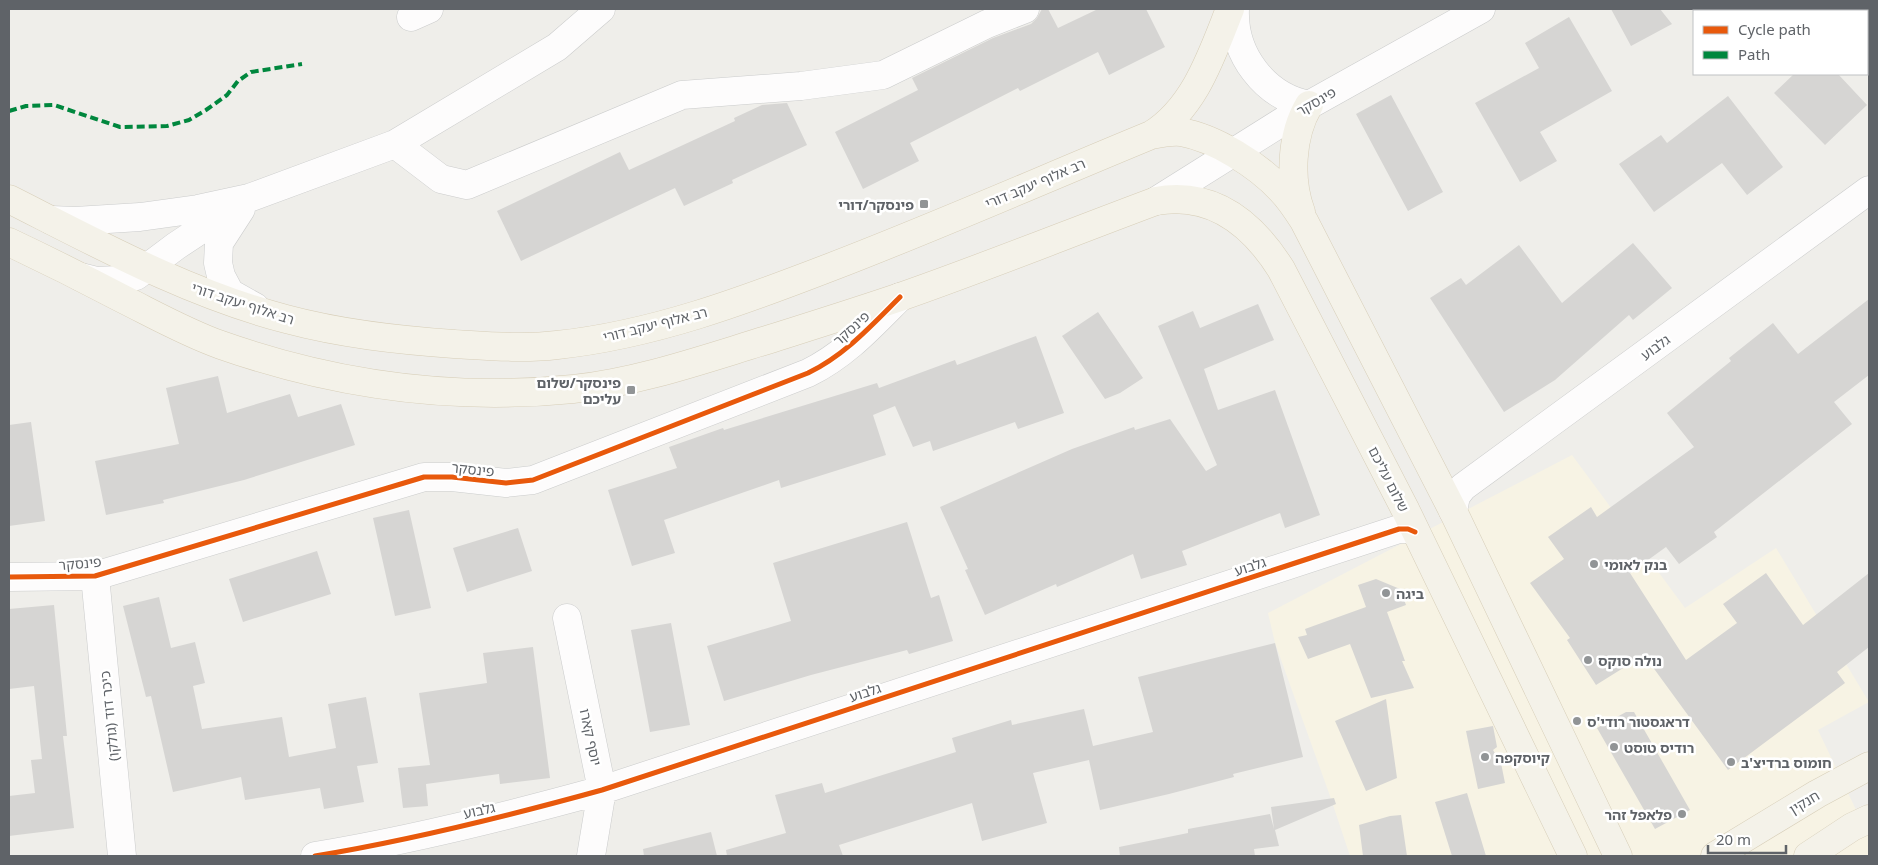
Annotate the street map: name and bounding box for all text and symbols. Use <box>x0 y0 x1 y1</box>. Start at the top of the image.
legend <box>1693 10 1868 75</box>
text: Cycle path <box>1738 19 1811 39</box>
text: Path <box>1738 44 1770 64</box>
street label: פינסקר <box>1293 82 1339 120</box>
street label: רב אלוף יעקב דורי <box>982 153 1088 213</box>
place label: פינסקר/דורי <box>838 195 914 214</box>
marker: פינסקר/דורי <box>918 198 930 210</box>
street label: רב אלוף יעקב דורי <box>189 277 297 329</box>
street label: רב אלוף יעקב דורי <box>601 302 709 346</box>
street label: פינסקר <box>829 307 873 349</box>
street label: גלבוע <box>1636 330 1674 364</box>
place label: פינסקר/שלום עליכם <box>537 373 621 408</box>
marker: פינסקר/שלום עליכם <box>625 384 637 396</box>
street label: שלום עליכם <box>1364 443 1414 515</box>
street label: פינסקר <box>451 457 495 481</box>
street label: פינסקר <box>58 552 102 574</box>
street label: גלבוע <box>1232 552 1268 580</box>
place label: בנק לאומי <box>1604 555 1667 574</box>
marker: בנק לאומי <box>1588 558 1600 570</box>
place label: ביגה <box>1396 584 1424 603</box>
marker: ביגה <box>1380 587 1392 599</box>
place label: נולה סוקס <box>1598 651 1662 670</box>
marker: נולה סוקס <box>1582 654 1594 666</box>
street label: כיכר דוד (גולקו) <box>95 670 123 762</box>
street label: גלבוע <box>847 678 883 706</box>
street label: יוסף קארו <box>576 707 606 767</box>
place label: דראגסטור רודי'ס <box>1587 712 1690 731</box>
marker: דראגסטור רודי'ס <box>1571 715 1583 727</box>
place label: רודיס טוסט <box>1624 738 1694 757</box>
marker: רודיס טוסט <box>1608 741 1620 753</box>
place label: קיוסקפה <box>1495 748 1550 767</box>
marker: קיוסקפה <box>1479 751 1491 763</box>
place label: חומוס ברדיצ'ב <box>1741 753 1832 772</box>
marker: חומוס ברדיצ'ב <box>1725 756 1737 768</box>
street label: חנקין <box>1785 786 1823 818</box>
street label: גלבוע <box>461 797 497 823</box>
place label: פלאפל זהר <box>1604 805 1672 824</box>
marker: פלאפל זהר <box>1676 808 1688 820</box>
scale bar <box>1708 822 1786 854</box>
text: 20 m <box>1716 829 1751 849</box>

